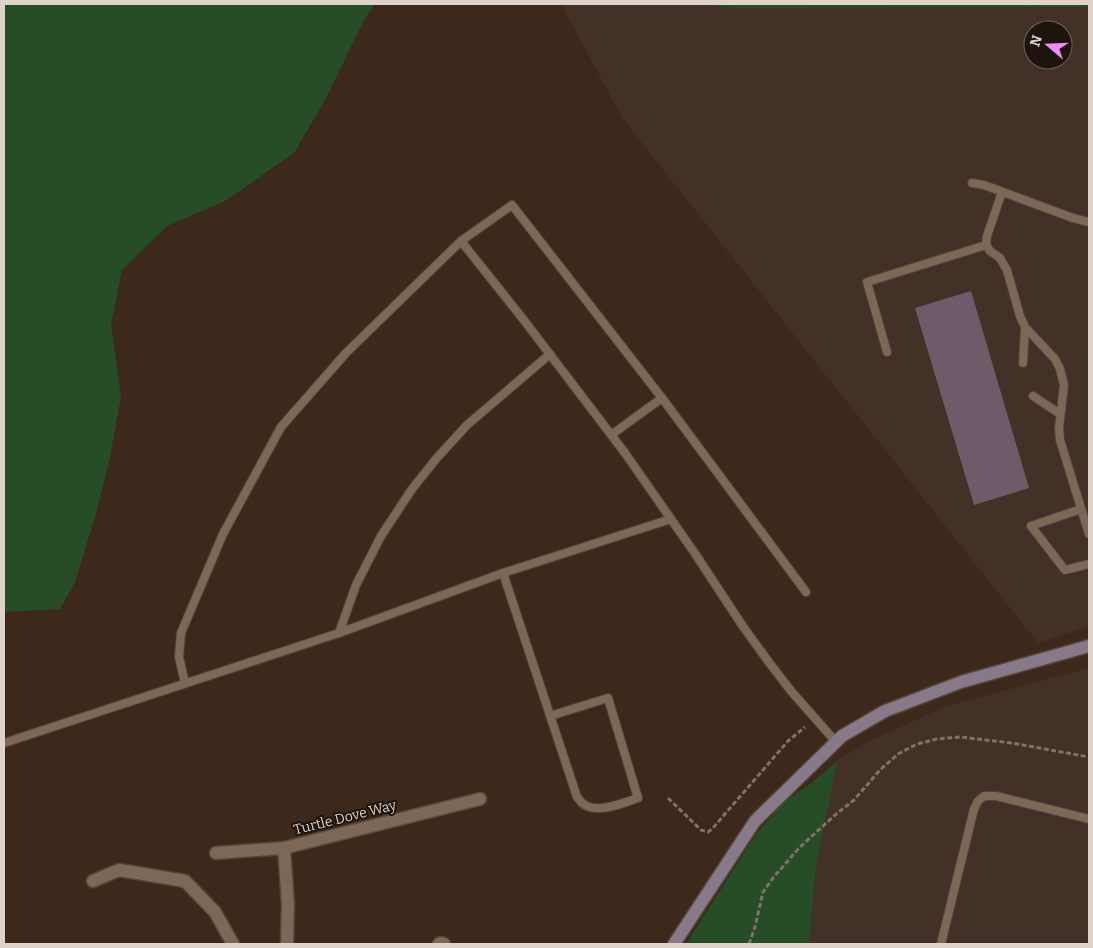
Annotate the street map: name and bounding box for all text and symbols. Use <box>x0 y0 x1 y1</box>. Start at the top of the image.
north arrow <box>1023 20 1073 70</box>
text: N <box>1026 33 1046 49</box>
street label: Turtle Dove Way <box>292 796 399 838</box>

